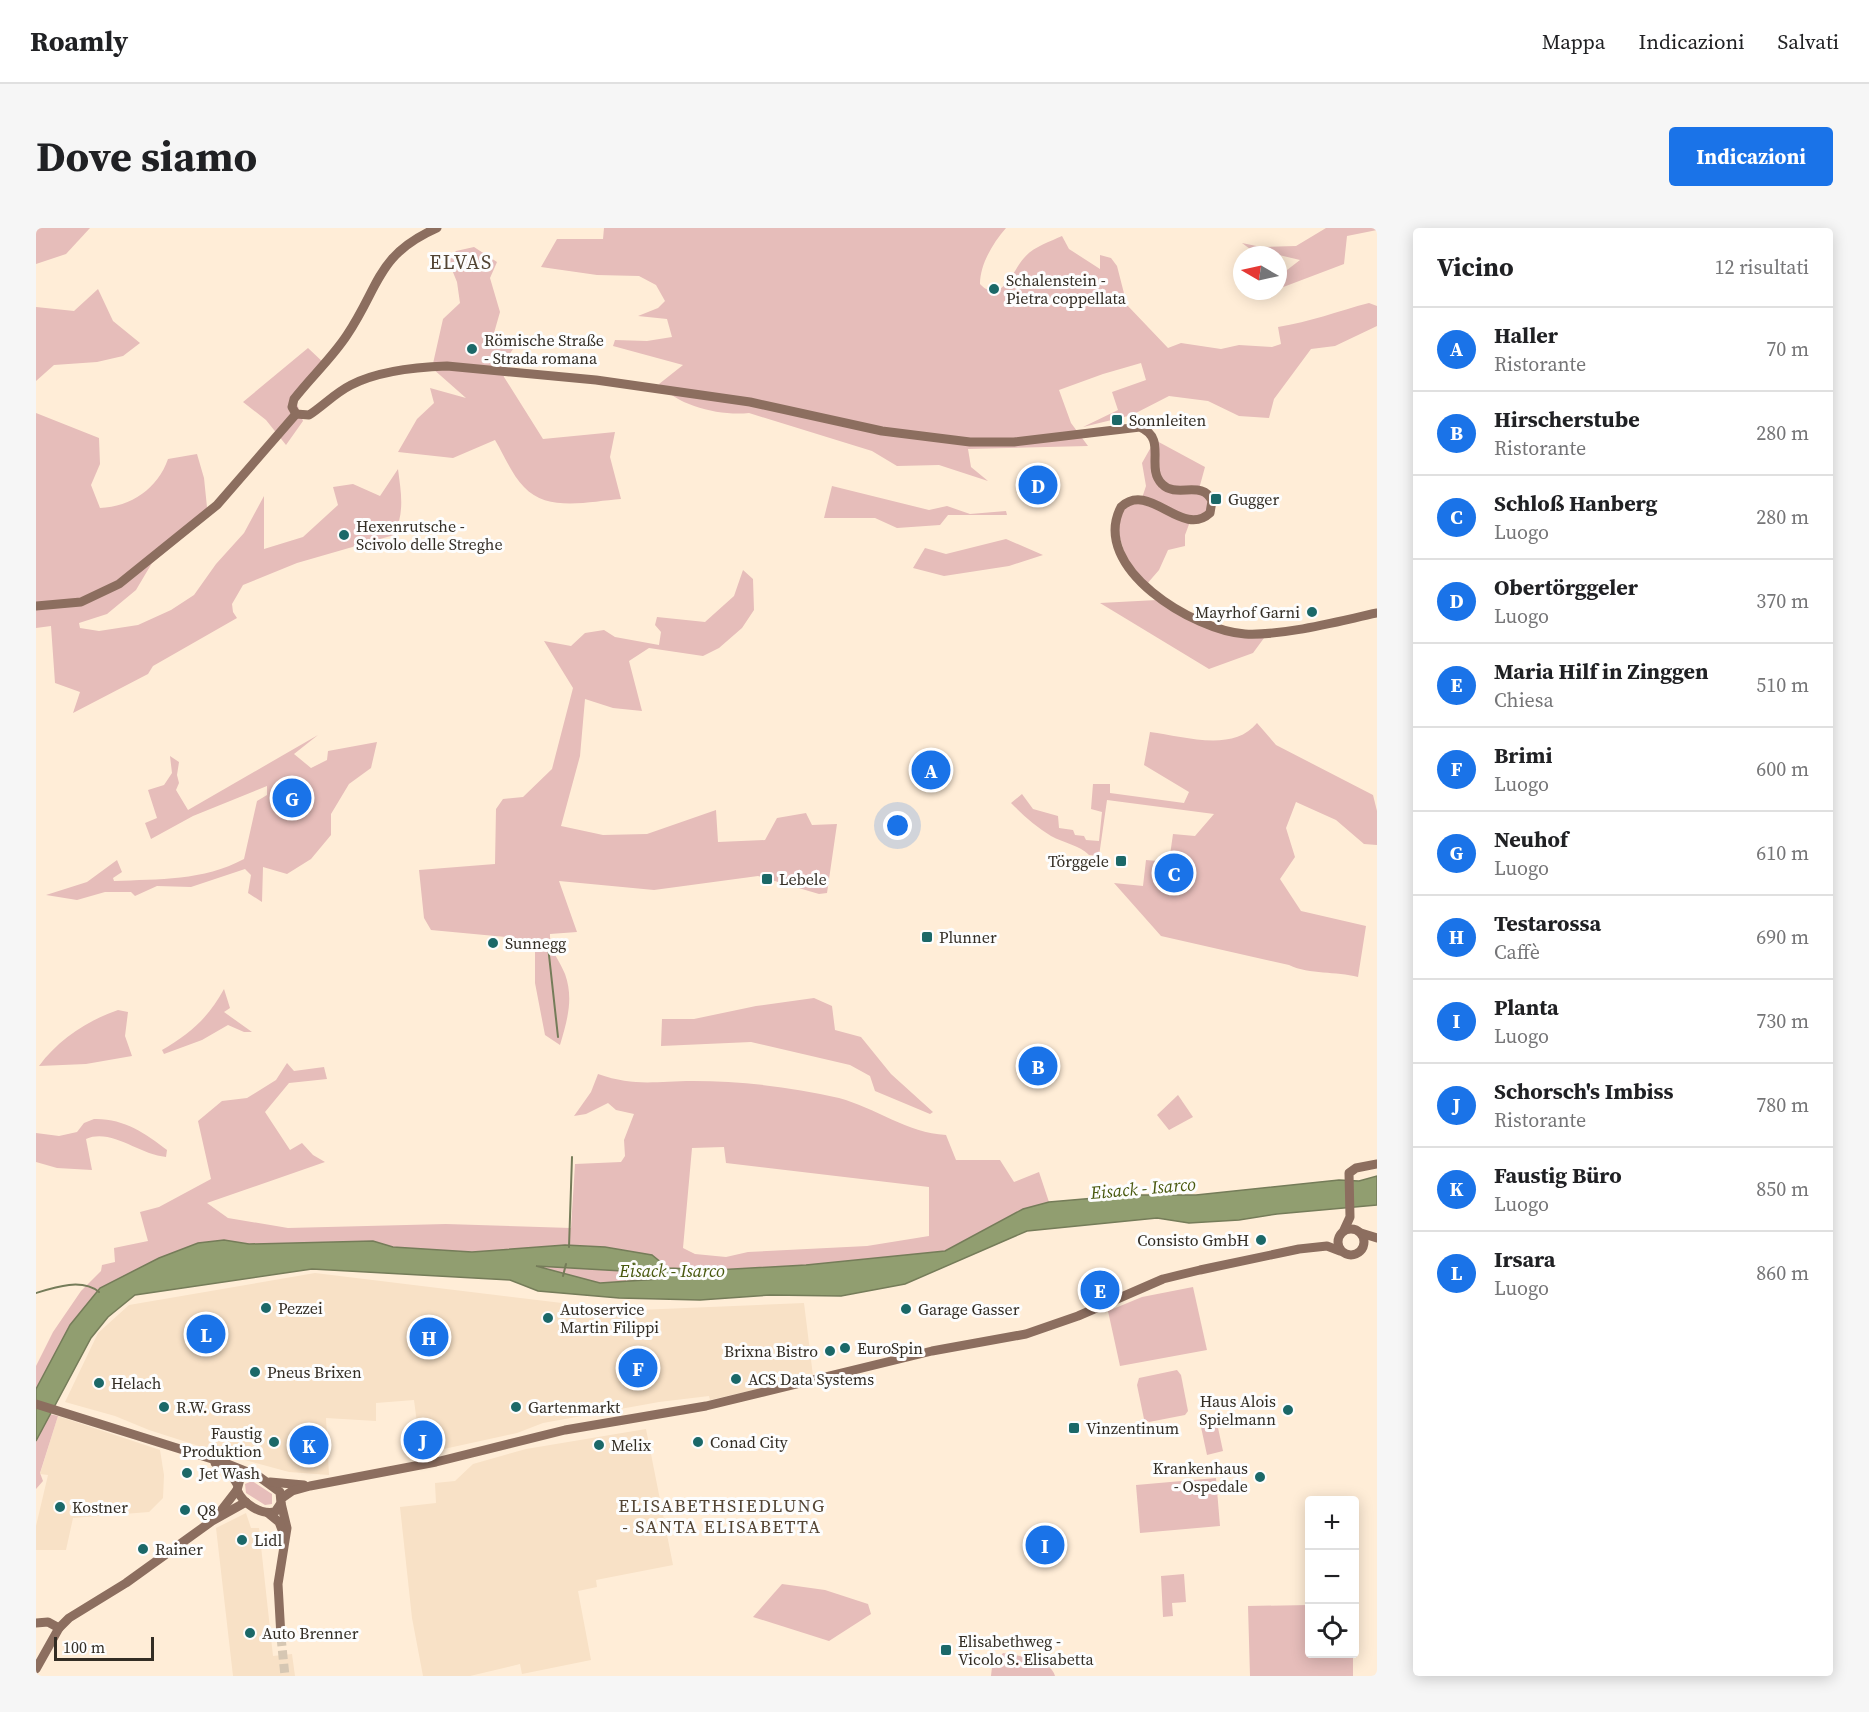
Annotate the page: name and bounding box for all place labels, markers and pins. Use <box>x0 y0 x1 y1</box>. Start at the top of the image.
place label: Schalenstein - Pietra coppellata <box>1006 269 1127 309</box>
marker: Schalenstein - Pietra coppellata <box>987 282 1001 296</box>
place label: Römische Straße - Strada romana <box>484 329 604 369</box>
marker: Römische Straße - Strada romana <box>465 342 479 356</box>
place label: Sonnleiten <box>1129 409 1206 431</box>
marker: Sonnleiten <box>1110 413 1124 427</box>
pin: D <box>1018 462 1058 508</box>
place label: Gugger <box>1228 488 1280 510</box>
marker: Gugger <box>1209 492 1223 506</box>
place label: Hexenrutsche - Scivolo delle Streghe <box>356 515 503 555</box>
marker: Hexenrutsche - Scivolo delle Streghe <box>337 528 351 542</box>
place label: Mayrhof Garni <box>1195 601 1300 623</box>
marker: Mayrhof Garni <box>1305 605 1319 619</box>
pin: A <box>912 748 950 792</box>
pin: G <box>272 776 312 820</box>
place label: Törggele <box>1048 850 1109 872</box>
pin: C <box>1154 850 1194 896</box>
marker: Törggele <box>1114 854 1128 868</box>
place label: Lebele <box>779 868 827 890</box>
marker: Lebele <box>760 872 774 886</box>
place label: Plunner <box>939 926 997 948</box>
marker: Plunner <box>920 930 934 944</box>
place label: Sunnegg <box>505 932 566 954</box>
marker: Sunnegg <box>486 936 500 950</box>
pin: B <box>1018 1044 1058 1088</box>
place label: Consisto GmbH <box>1137 1229 1249 1251</box>
marker: Consisto GmbH <box>1254 1233 1268 1247</box>
pin: E <box>1080 1268 1120 1312</box>
place label: Pezzei <box>278 1297 323 1319</box>
place label: Autoservice Martin Filippi <box>560 1298 659 1338</box>
place label: Garage Gasser <box>918 1298 1020 1320</box>
marker: Pezzei <box>259 1301 273 1315</box>
marker: Garage Gasser <box>899 1302 913 1316</box>
marker: Autoservice Martin Filippi <box>541 1311 555 1325</box>
pin: L <box>186 1312 226 1356</box>
pin: H <box>410 1314 448 1360</box>
place label: EuroSpin <box>857 1337 923 1359</box>
place label: Brixna Bistro <box>724 1340 818 1362</box>
marker: EuroSpin <box>838 1341 852 1355</box>
marker: Brixna Bistro <box>823 1344 837 1358</box>
pin: F <box>618 1346 658 1390</box>
place label: Pneus Brixen <box>267 1361 362 1383</box>
marker: Pneus Brixen <box>248 1365 262 1379</box>
place label: ACS Data Systems <box>748 1368 874 1390</box>
place label: Helach <box>111 1372 162 1394</box>
marker: ACS Data Systems <box>729 1372 743 1386</box>
marker: Helach <box>92 1376 106 1390</box>
place label: Haus Alois Spielmann <box>1199 1390 1276 1430</box>
place label: R.W. Grass <box>176 1396 251 1418</box>
place label: Gartenmarkt <box>528 1396 621 1418</box>
marker: R.W. Grass <box>157 1400 171 1414</box>
marker: Gartenmarkt <box>509 1400 523 1414</box>
marker: Haus Alois Spielmann <box>1281 1403 1295 1417</box>
place label: Vinzentinum <box>1086 1417 1179 1439</box>
pin: J <box>404 1418 442 1462</box>
marker: Vinzentinum <box>1067 1421 1081 1435</box>
place label: Faustig Produktion <box>182 1422 262 1462</box>
pin: K <box>290 1422 328 1468</box>
place label: Conad City <box>710 1431 789 1453</box>
place label: Melix <box>611 1434 652 1456</box>
marker: Faustig Produktion <box>267 1435 281 1449</box>
marker: Conad City <box>691 1435 705 1449</box>
marker: Melix <box>592 1438 606 1452</box>
place label: Krankenhaus - Ospedale <box>1153 1457 1248 1497</box>
place label: Jet Wash <box>198 1462 260 1484</box>
marker: Jet Wash <box>180 1466 194 1480</box>
marker: Krankenhaus - Ospedale <box>1253 1470 1267 1484</box>
place label: Kostner <box>72 1496 128 1518</box>
place label: Q8 <box>197 1499 216 1521</box>
marker: Kostner <box>53 1500 67 1514</box>
marker: Q8 <box>178 1503 192 1517</box>
pin: I <box>1026 1522 1064 1568</box>
place label: Lidl <box>254 1529 282 1551</box>
marker: Lidl <box>235 1533 249 1547</box>
place label: Rainer <box>155 1538 203 1560</box>
marker: Rainer <box>136 1542 150 1556</box>
place label: Auto Brenner <box>262 1622 359 1644</box>
marker: Auto Brenner <box>243 1626 257 1640</box>
place label: Elisabethweg - Vicolo S. Elisabetta <box>958 1630 1094 1670</box>
marker: Elisabethweg - Vicolo S. Elisabetta <box>939 1643 953 1657</box>

